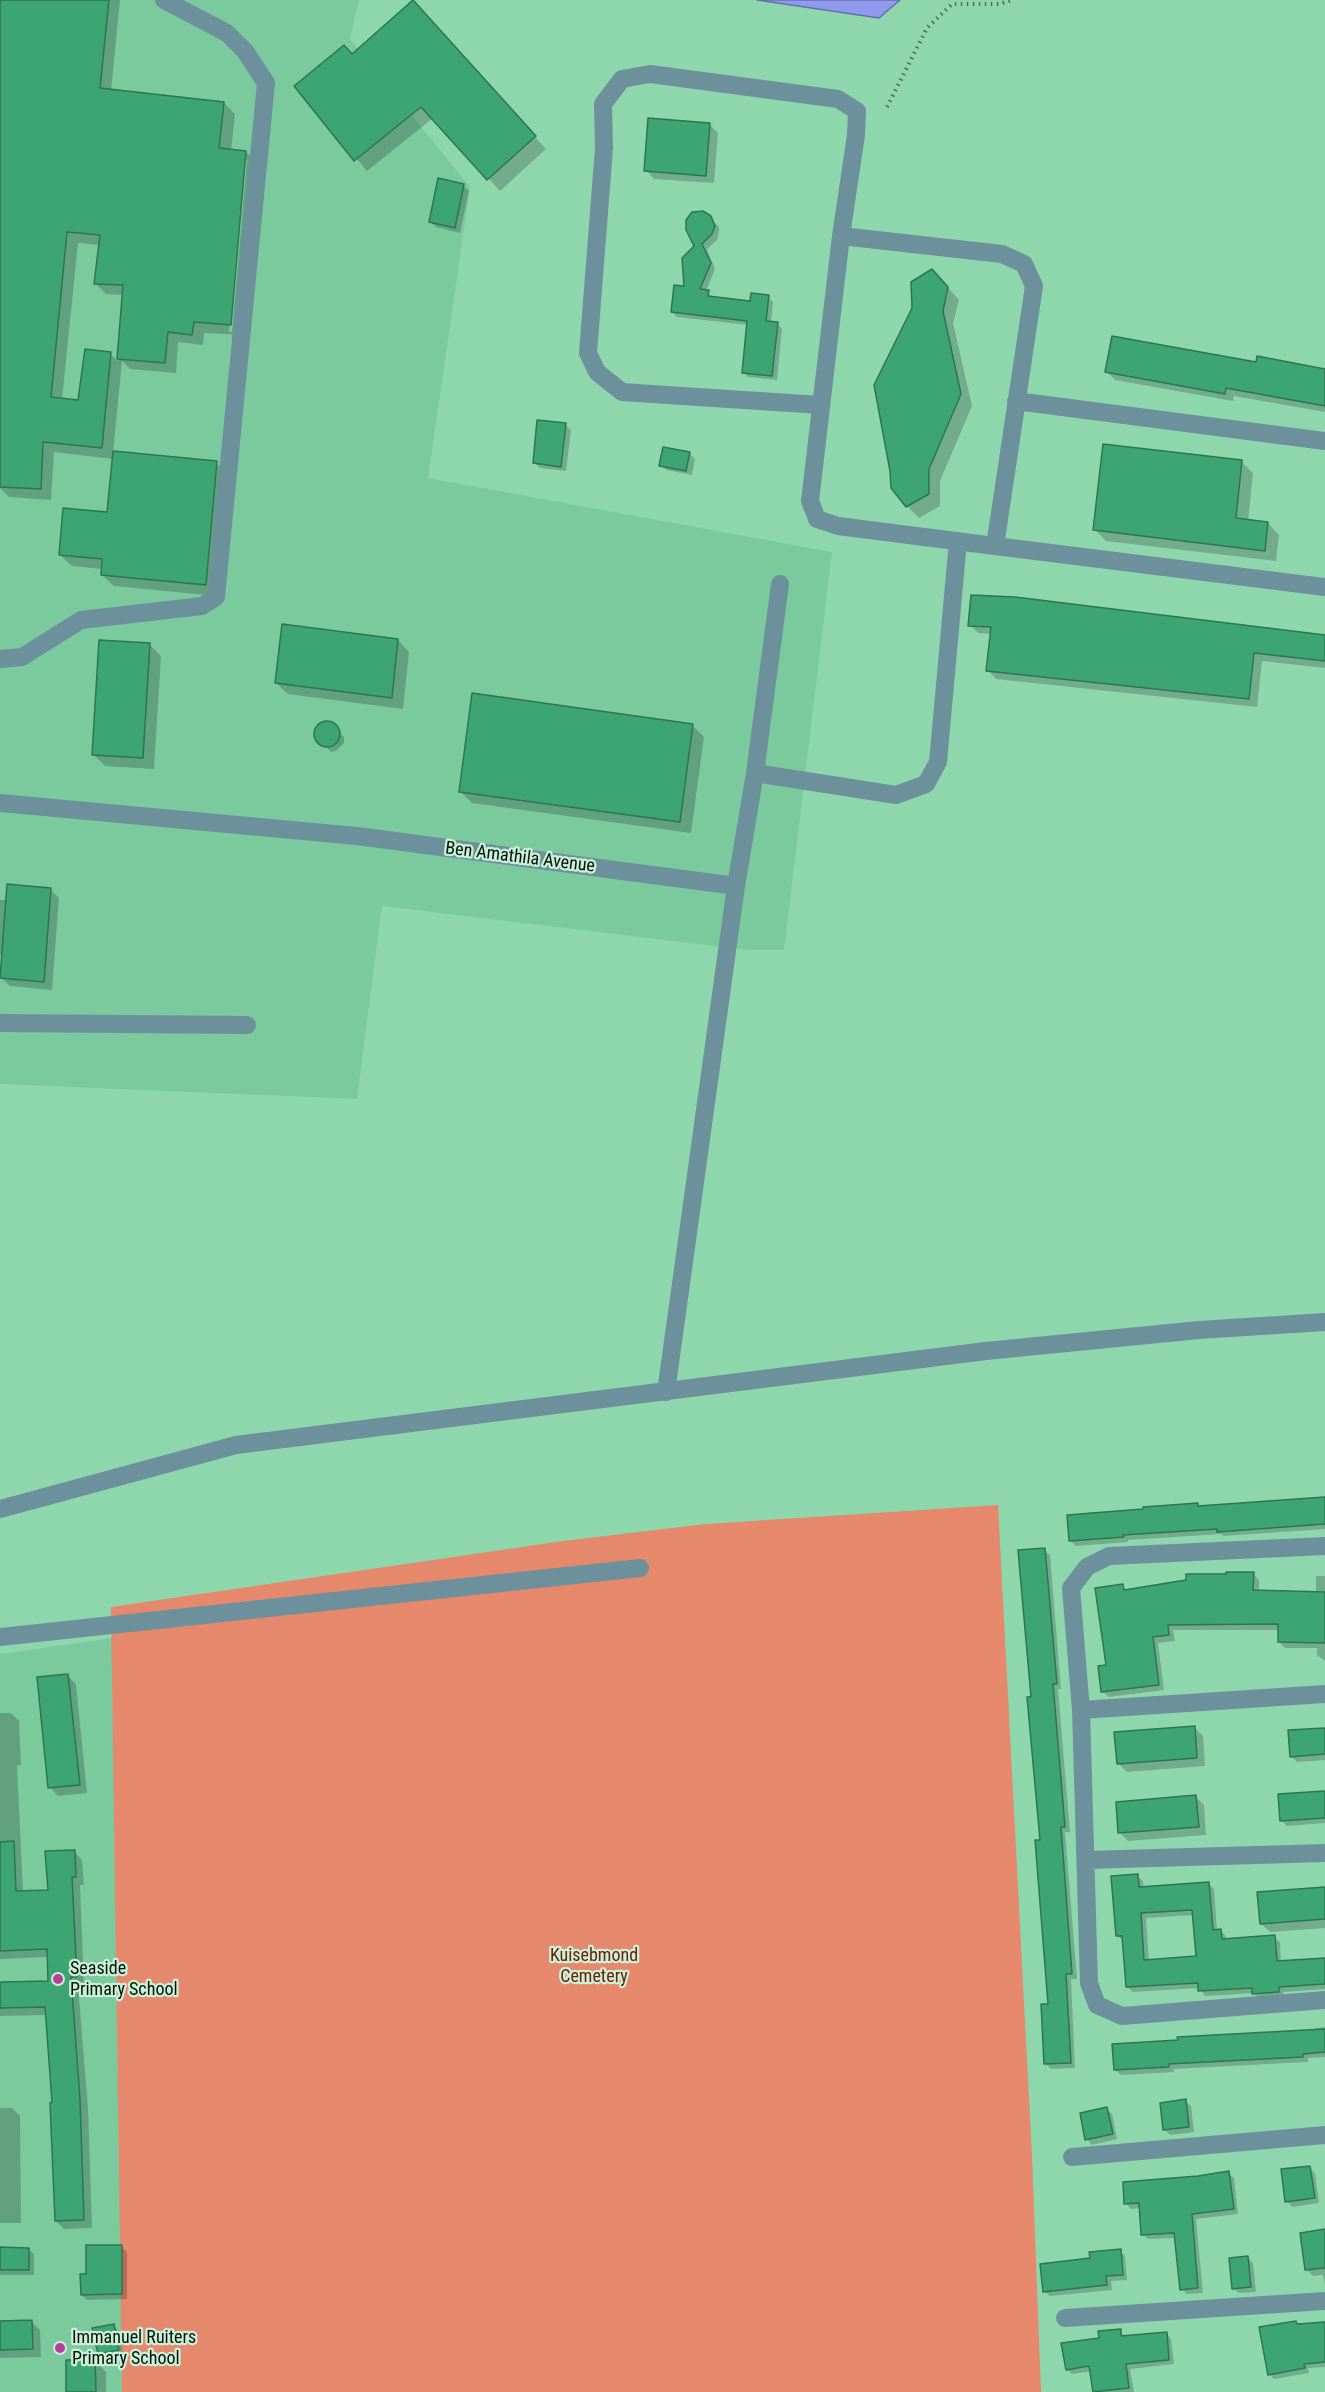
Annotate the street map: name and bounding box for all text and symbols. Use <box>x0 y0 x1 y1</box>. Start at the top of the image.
street label: Ben Amathila Avenue <box>444 838 596 878</box>
park label: Kuisebmond Cemetery <box>550 1945 638 1988</box>
place label: Seaside Primary School <box>70 1958 178 2000</box>
marker: Seaside Primary School <box>51 1972 65 1986</box>
place label: Immanuel Ruiters Primary School <box>72 2327 196 2370</box>
marker: Immanuel Ruiters Primary School <box>53 2341 67 2355</box>

